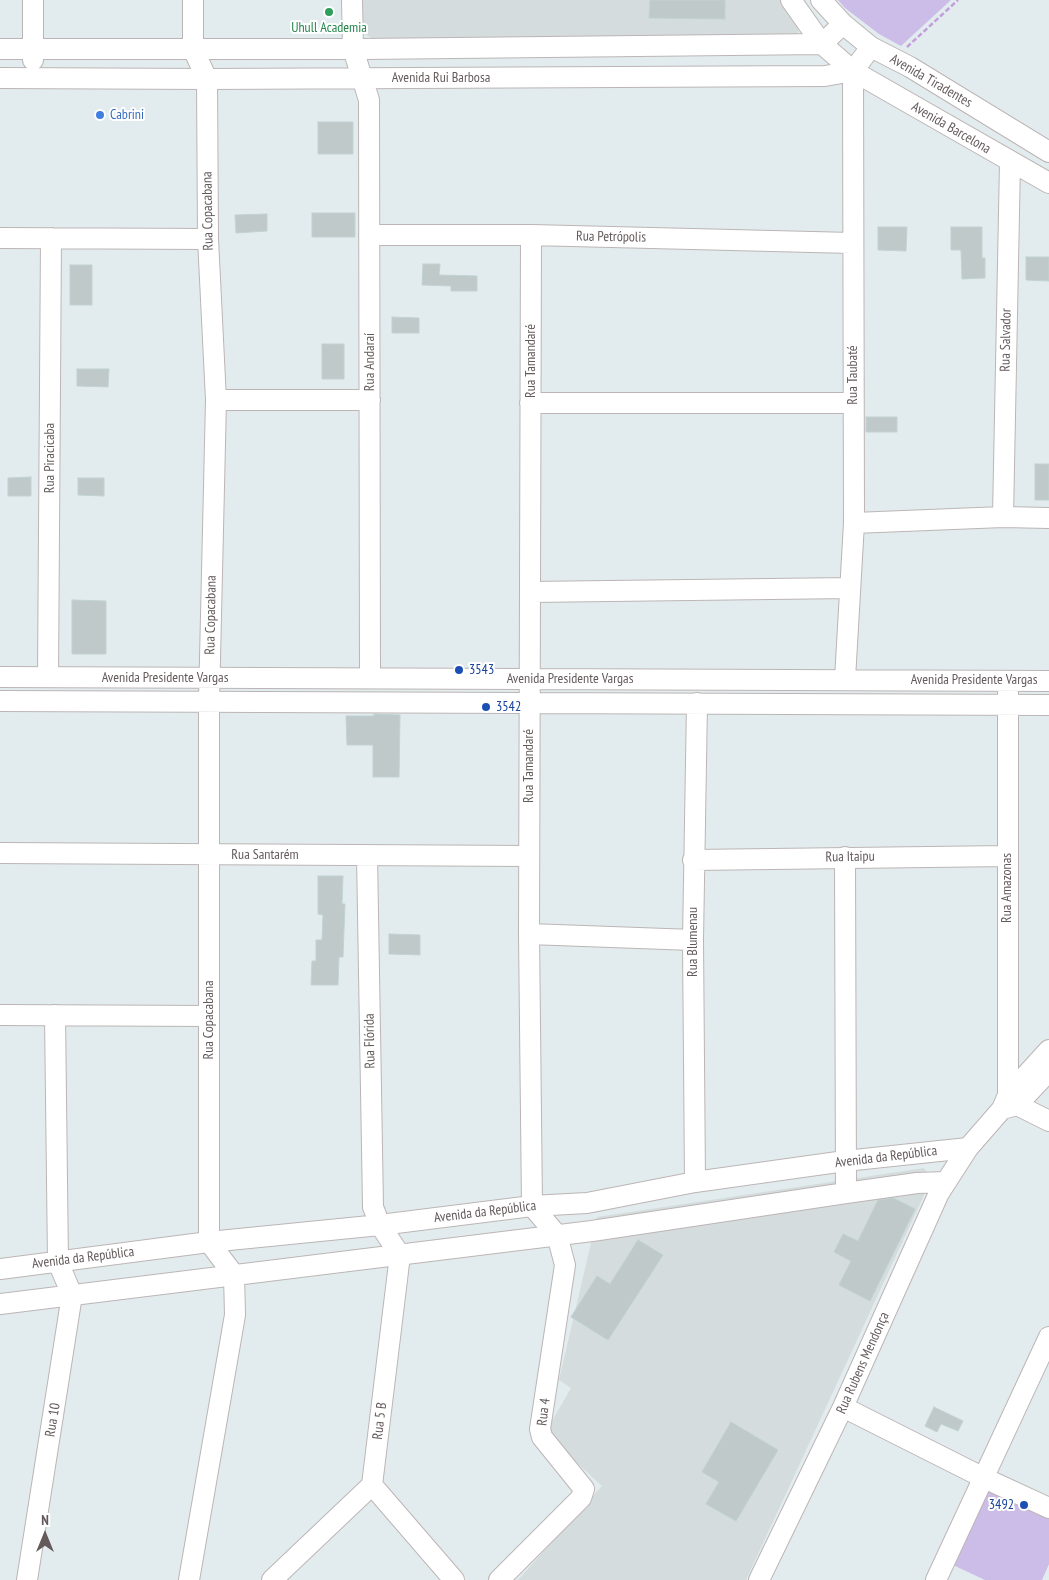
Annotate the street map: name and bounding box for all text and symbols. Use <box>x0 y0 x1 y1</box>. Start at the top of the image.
marker: Uhull Academia <box>323 6 335 18</box>
place label: Uhull Academia <box>291 20 367 36</box>
street label: Avenida Tiradentes <box>887 51 975 111</box>
street label: Avenida Rui Barbosa <box>392 70 490 86</box>
street label: Avenida Barcelona <box>908 99 994 157</box>
place label: Cabrini <box>110 107 144 123</box>
marker: Cabrini <box>94 109 106 121</box>
street label: Rua Copacabana <box>199 171 217 251</box>
street label: Rua Petrópolis <box>576 228 646 246</box>
street label: Rua Salvador <box>997 308 1015 372</box>
street label: Rua Tamandaré <box>523 324 539 398</box>
street label: Rua Andaraí <box>362 333 378 391</box>
street label: Rua Taubaté <box>845 345 861 405</box>
street label: Rua Piracicaba <box>42 423 58 493</box>
street label: Rua Copacabana <box>202 575 220 655</box>
place label: 3543 <box>469 662 494 678</box>
marker: 3543 <box>453 664 465 676</box>
street label: Avenida Presidente Vargas <box>102 670 228 686</box>
street label: Avenida Presidente Vargas <box>507 671 633 687</box>
street label: Avenida Presidente Vargas <box>911 672 1037 688</box>
place label: 3542 <box>496 699 521 715</box>
marker: 3542 <box>480 701 492 713</box>
street label: Rua Tamandaré <box>521 729 537 803</box>
street label: Rua Santarém <box>231 847 299 863</box>
street label: Rua Itaipu <box>825 848 875 866</box>
street label: Rua Amazonas <box>999 853 1015 923</box>
street label: Rua Blumenau <box>685 907 701 977</box>
street label: Rua Copacabana <box>201 980 217 1060</box>
street label: Rua Flórida <box>361 1013 379 1069</box>
street label: Avenida da República <box>834 1142 938 1172</box>
street label: Avenida da República <box>433 1197 537 1227</box>
street label: Avenida da República <box>31 1243 135 1273</box>
street label: Rua Rubens Mendonça <box>833 1310 893 1416</box>
street label: Rua 4 <box>534 1397 554 1427</box>
street label: Rua 10 <box>42 1402 64 1438</box>
street label: Rua 5 B <box>369 1402 391 1440</box>
place label: 3492 <box>989 1497 1014 1513</box>
marker: 3492 <box>1018 1499 1030 1511</box>
north arrow <box>20 1510 70 1560</box>
text: N <box>41 1511 49 1529</box>

